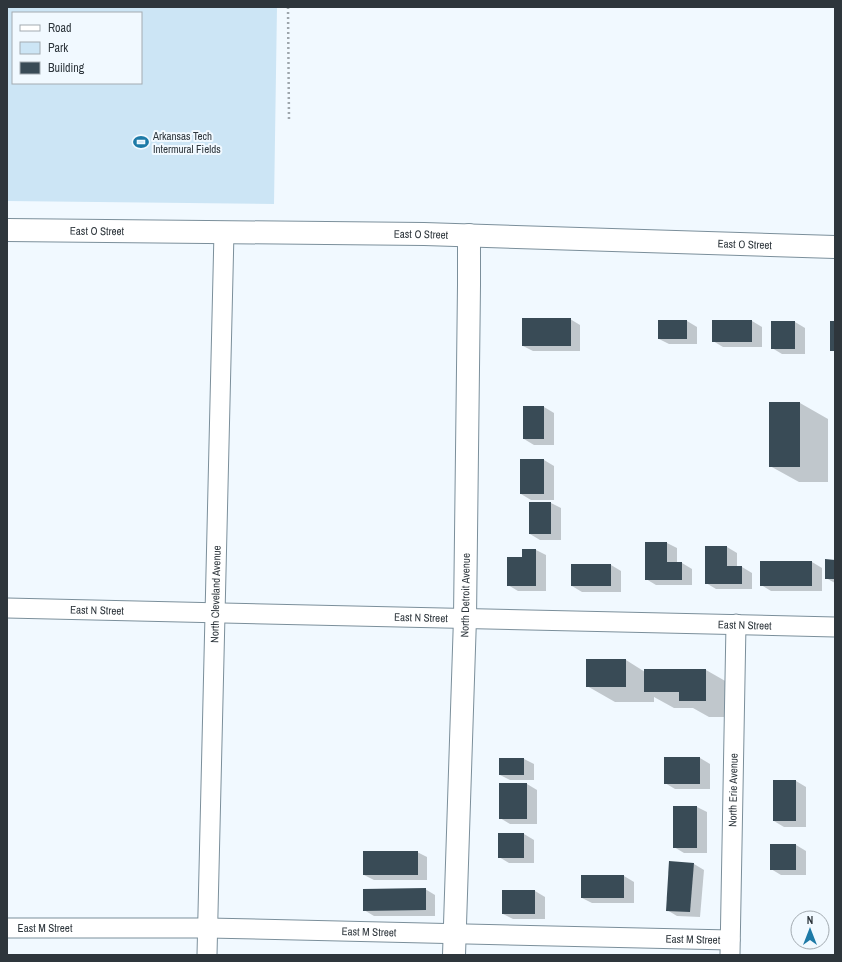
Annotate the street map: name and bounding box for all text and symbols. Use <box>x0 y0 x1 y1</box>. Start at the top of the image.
legend <box>12 12 142 84</box>
text: Road <box>48 20 72 36</box>
text: Park <box>48 40 68 56</box>
text: Building <box>48 60 85 76</box>
place label: Arkansas Tech Intermural Fields <box>152 129 221 156</box>
sports icon: Arkansas Tech Intermural Fields <box>132 133 150 151</box>
street label: East O Street <box>70 224 125 238</box>
street label: East O Street <box>394 227 449 242</box>
street label: East O Street <box>717 236 773 252</box>
street label: North Cleveland Avenue <box>207 545 224 643</box>
street label: North Detroit Avenue <box>457 553 473 638</box>
street label: East N Street <box>70 602 125 618</box>
street label: East N Street <box>394 610 448 625</box>
street label: East N Street <box>718 617 772 633</box>
street label: North Erie Avenue <box>725 753 741 827</box>
north arrow <box>790 910 830 950</box>
text: N <box>807 913 813 927</box>
street label: East M Street <box>18 921 73 935</box>
street label: East M Street <box>341 924 397 939</box>
street label: East M Street <box>665 932 721 947</box>

